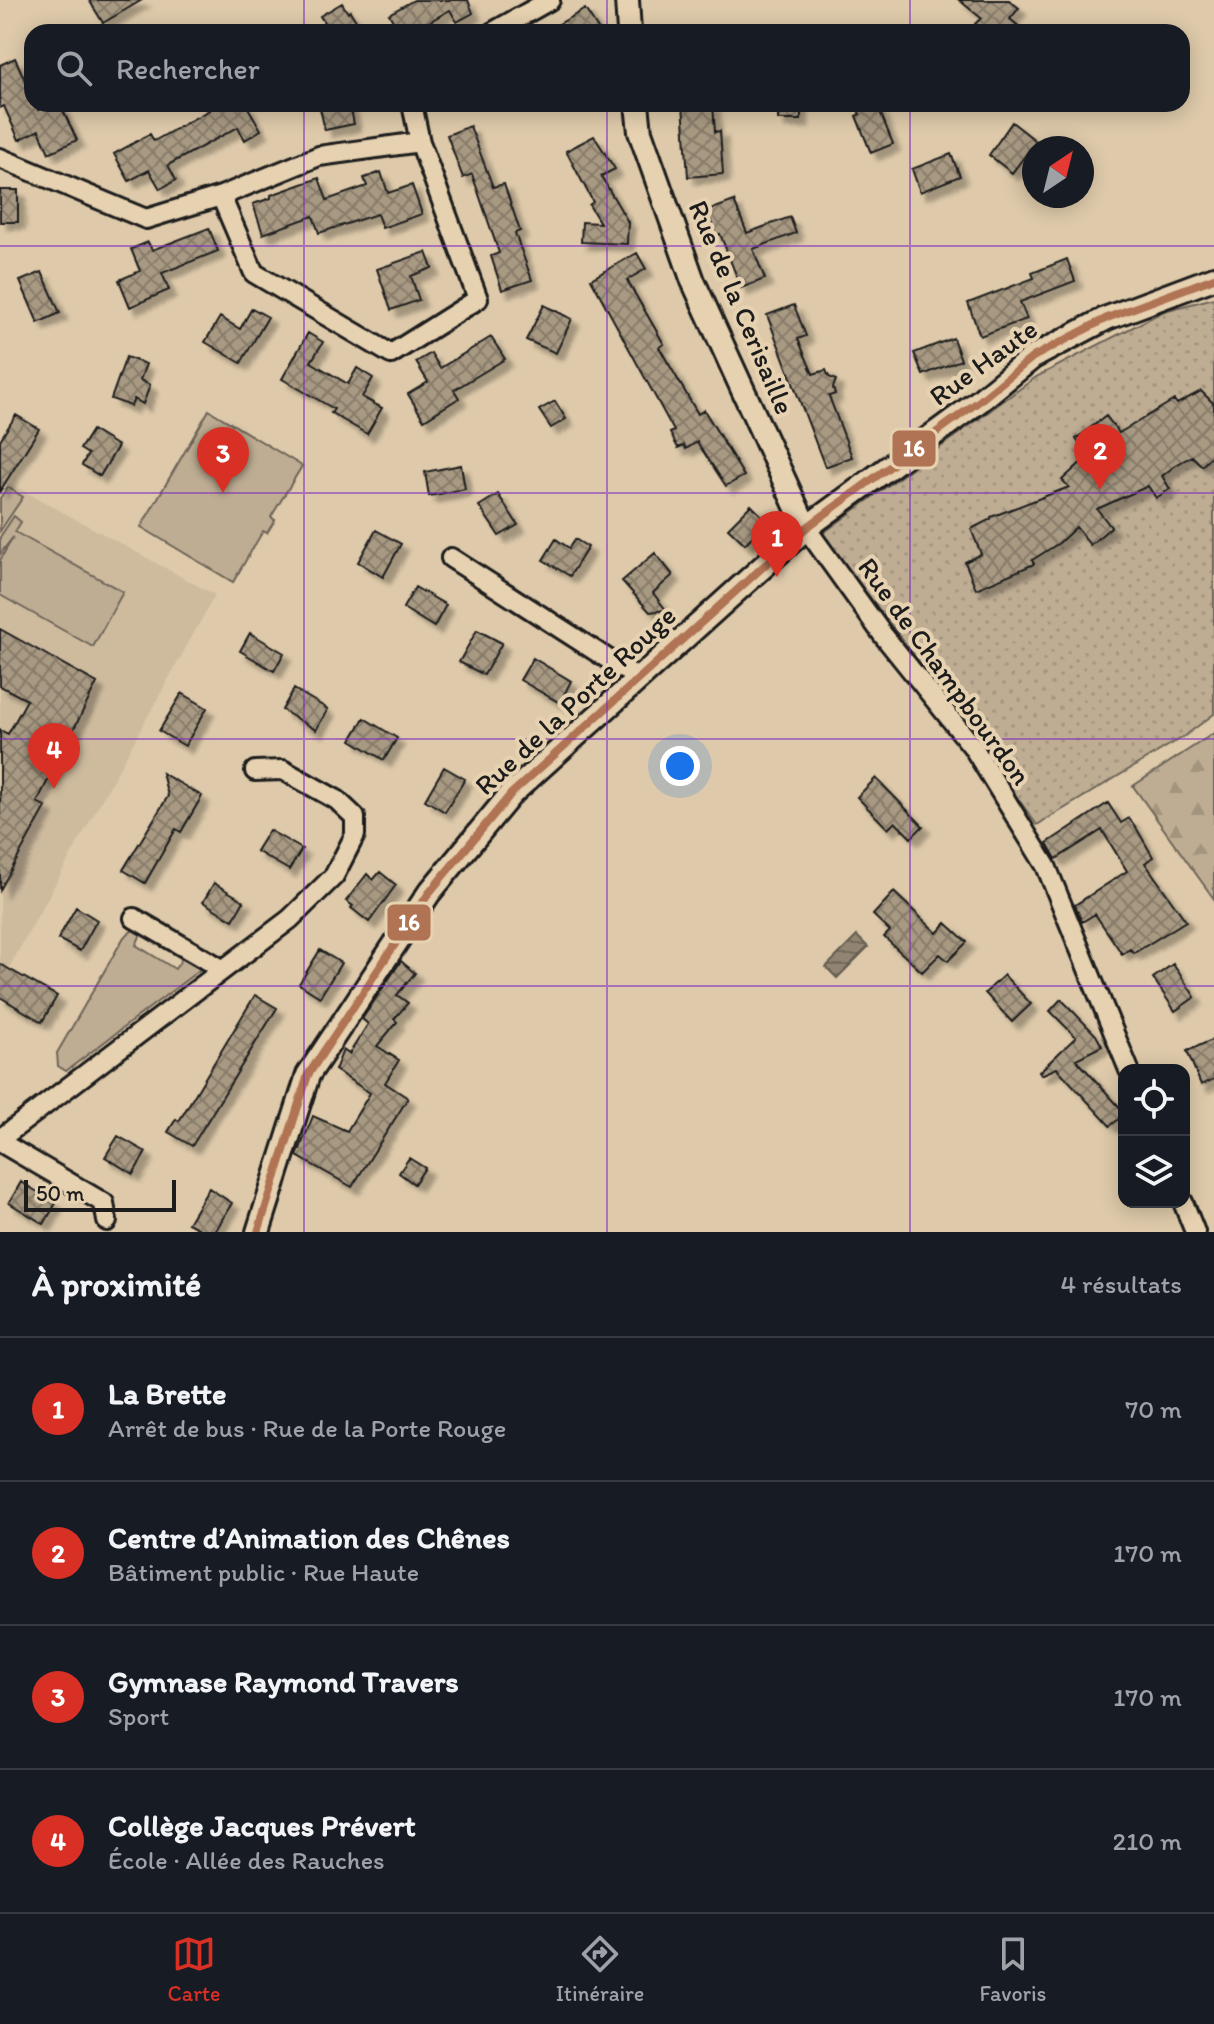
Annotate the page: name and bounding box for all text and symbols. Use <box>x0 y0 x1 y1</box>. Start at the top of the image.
search box <box>24 24 1190 112</box>
icon: search <box>52 46 96 90</box>
text: Rechercher <box>116 50 260 87</box>
north arrow <box>1022 136 1094 208</box>
street label: Rue de la Cerisaille <box>682 195 802 419</box>
street label: Rue Haute <box>922 311 1044 413</box>
pin: 2 <box>1074 424 1126 490</box>
pin: 3 <box>197 427 249 493</box>
line badge: 16 <box>891 429 937 468</box>
text: 16 <box>903 435 925 462</box>
pin: 1 <box>751 511 803 577</box>
street label: Rue de Champbourdon <box>851 551 1039 791</box>
street label: Rue de la Porte Rouge <box>467 598 683 802</box>
pin: 4 <box>28 723 80 789</box>
your location <box>660 746 700 786</box>
line badge: 16 <box>386 903 432 942</box>
text: 16 <box>398 909 420 936</box>
map controls <box>1118 1064 1190 1208</box>
button: locate <box>1118 1064 1190 1136</box>
button: layers <box>1118 1136 1190 1208</box>
scale bar <box>24 1176 176 1212</box>
text: 50 m <box>36 1180 85 1207</box>
text: À proximité <box>32 1264 201 1305</box>
text: 4 résultats <box>1061 1268 1182 1300</box>
text: La Brette <box>108 1375 226 1412</box>
text: 1 <box>52 1393 64 1425</box>
text: 70 m <box>1125 1393 1182 1425</box>
text: Arrêt de bus · Rue de la Porte Rouge <box>108 1412 506 1444</box>
text: Centre d’Animation des Chênes <box>108 1519 510 1556</box>
text: 2 <box>51 1537 65 1569</box>
text: 170 m <box>1113 1537 1182 1569</box>
text: Bâtiment public · Rue Haute <box>108 1556 419 1588</box>
text: Gymnase Raymond Travers <box>108 1663 459 1700</box>
text: 3 <box>51 1681 65 1713</box>
text: 170 m <box>1113 1681 1182 1713</box>
text: Sport <box>108 1700 169 1732</box>
text: Collège Jacques Prévert <box>108 1807 416 1844</box>
text: 4 <box>50 1825 66 1857</box>
text: 210 m <box>1113 1825 1182 1857</box>
text: École · Allée des Rauches <box>108 1844 385 1876</box>
tab: Carte <box>168 1932 221 2007</box>
tab: Itinéraire <box>556 1932 644 2007</box>
tab: Favoris <box>979 1932 1046 2007</box>

